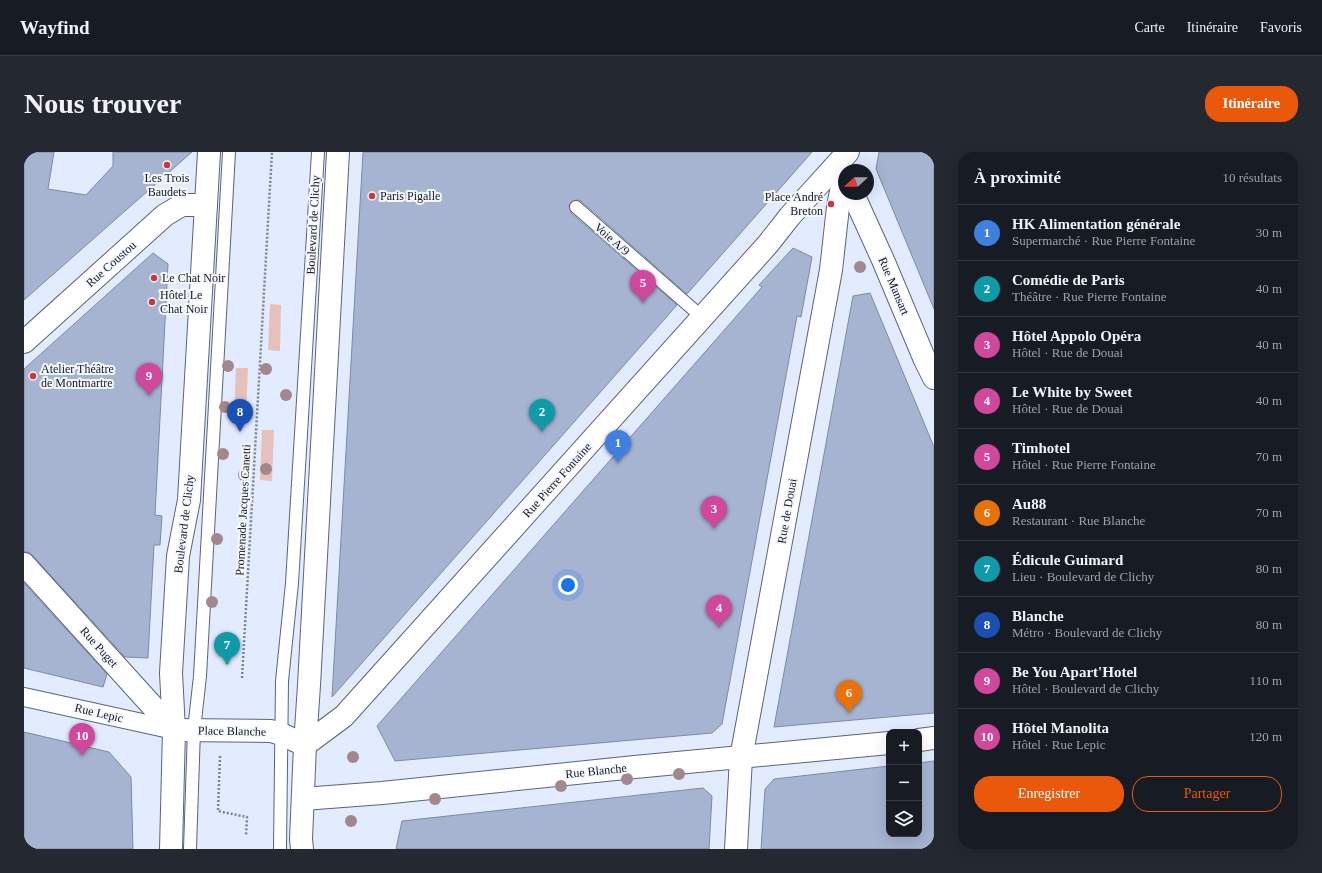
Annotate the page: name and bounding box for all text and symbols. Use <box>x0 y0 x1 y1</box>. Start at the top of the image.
text: Wayfind <box>20 17 90 38</box>
text: Carte <box>1134 20 1165 35</box>
text: Itinéraire <box>1187 20 1238 35</box>
text: Favoris <box>1260 20 1302 35</box>
button: Itinéraire <box>1205 86 1298 122</box>
text: Nous trouver <box>24 88 181 119</box>
marker: Les Trois Baudets <box>162 160 172 170</box>
north arrow <box>838 164 874 200</box>
text: À proximité <box>974 168 1061 187</box>
text: 10 résultats <box>1222 170 1282 185</box>
place label: Les Trois Baudets <box>144 171 190 199</box>
street label: Boulevard de Clichy <box>303 175 323 275</box>
place label: Paris Pigalle <box>380 189 440 203</box>
place label: Place André Breton <box>765 190 823 218</box>
marker: Paris Pigalle <box>367 191 377 201</box>
marker: Place André Breton <box>826 199 836 209</box>
text: HK Alimentation générale <box>1012 216 1180 232</box>
street label: Voie A/9 <box>592 220 632 258</box>
text: 1 <box>984 225 990 240</box>
text: 30 m <box>1256 225 1282 240</box>
text: Supermarché · Rue Pierre Fontaine <box>1012 233 1195 248</box>
street label: Rue Coustou <box>83 238 139 290</box>
street label: Rue Mansart <box>876 255 913 318</box>
pin: 5 <box>630 270 656 303</box>
place label: Le Chat Noir <box>162 271 225 285</box>
text: Comédie de Paris <box>1012 272 1124 288</box>
marker: Le Chat Noir <box>149 273 159 283</box>
text: 2 <box>984 281 990 296</box>
text: 40 m <box>1256 281 1282 296</box>
place label: Hôtel Le Chat Noir <box>160 288 208 316</box>
text: Théâtre · Rue Pierre Fontaine <box>1012 289 1167 304</box>
marker: Hôtel Le Chat Noir <box>147 297 157 307</box>
text: Hôtel Appolo Opéra <box>1012 328 1141 344</box>
text: 3 <box>984 337 990 352</box>
text: 40 m <box>1256 337 1282 352</box>
text: Hôtel · Rue de Douai <box>1012 345 1123 360</box>
place label: Atelier Théâtre de Montmartre <box>41 362 114 390</box>
pin: 9 <box>136 363 162 396</box>
marker: Atelier Théâtre de Montmartre <box>28 371 38 381</box>
text: Le White by Sweet <box>1012 384 1132 400</box>
text: 4 <box>984 393 990 408</box>
text: 40 m <box>1256 393 1282 408</box>
pin: 8 <box>227 399 253 432</box>
pin: 2 <box>529 399 555 432</box>
text: Hôtel · Rue de Douai <box>1012 401 1123 416</box>
pin: 1 <box>605 430 631 463</box>
street label: Rue Pierre Fontaine <box>520 440 594 520</box>
text: Timhotel <box>1012 440 1070 456</box>
street label: Promenade Jacques Canetti <box>233 443 253 576</box>
text: 5 <box>984 449 990 464</box>
text: 70 m <box>1256 449 1282 464</box>
text: Hôtel · Rue Pierre Fontaine <box>1012 457 1156 472</box>
street label: Boulevard de Clichy <box>171 474 197 574</box>
street label: Rue de Douai <box>774 477 800 545</box>
pin: 3 <box>701 496 727 529</box>
text: Au88 <box>1012 496 1046 512</box>
text: 6 <box>984 505 990 520</box>
text: 70 m <box>1256 505 1282 520</box>
text: Restaurant · Rue Blanche <box>1012 513 1145 528</box>
text: Édicule Guimard <box>1012 552 1123 568</box>
text: 7 <box>984 561 990 576</box>
text: 80 m <box>1256 561 1282 576</box>
text: Lieu · Boulevard de Clichy <box>1012 569 1154 584</box>
your location <box>558 575 578 595</box>
pin: 4 <box>706 595 732 628</box>
text: Blanche <box>1012 608 1064 624</box>
text: 8 <box>984 617 990 632</box>
text: 80 m <box>1256 617 1282 632</box>
street label: Rue Puget <box>77 624 121 671</box>
text: Métro · Boulevard de Clichy <box>1012 625 1162 640</box>
pin: 7 <box>214 632 240 665</box>
text: Be You Apart'Hotel <box>1012 664 1137 680</box>
text: 9 <box>984 673 990 688</box>
text: 110 m <box>1250 673 1282 688</box>
pin: 6 <box>836 680 862 713</box>
text: Hôtel · Boulevard de Clichy <box>1012 681 1159 696</box>
street label: Rue Lepic <box>73 701 125 725</box>
text: Hôtel Manolita <box>1012 720 1109 736</box>
pin: 10 <box>69 723 95 756</box>
street label: Place Blanche <box>198 723 266 739</box>
map controls <box>886 729 922 837</box>
button: + <box>886 729 922 765</box>
text: 10 <box>981 729 994 744</box>
text: 120 m <box>1249 729 1282 744</box>
text: Hôtel · Rue Lepic <box>1012 737 1106 752</box>
street label: Rue Blanche <box>565 761 627 781</box>
button: − <box>886 765 922 801</box>
button: Enregistrer <box>974 776 1124 812</box>
button: Partager <box>1132 776 1282 812</box>
button: layers <box>886 801 922 837</box>

